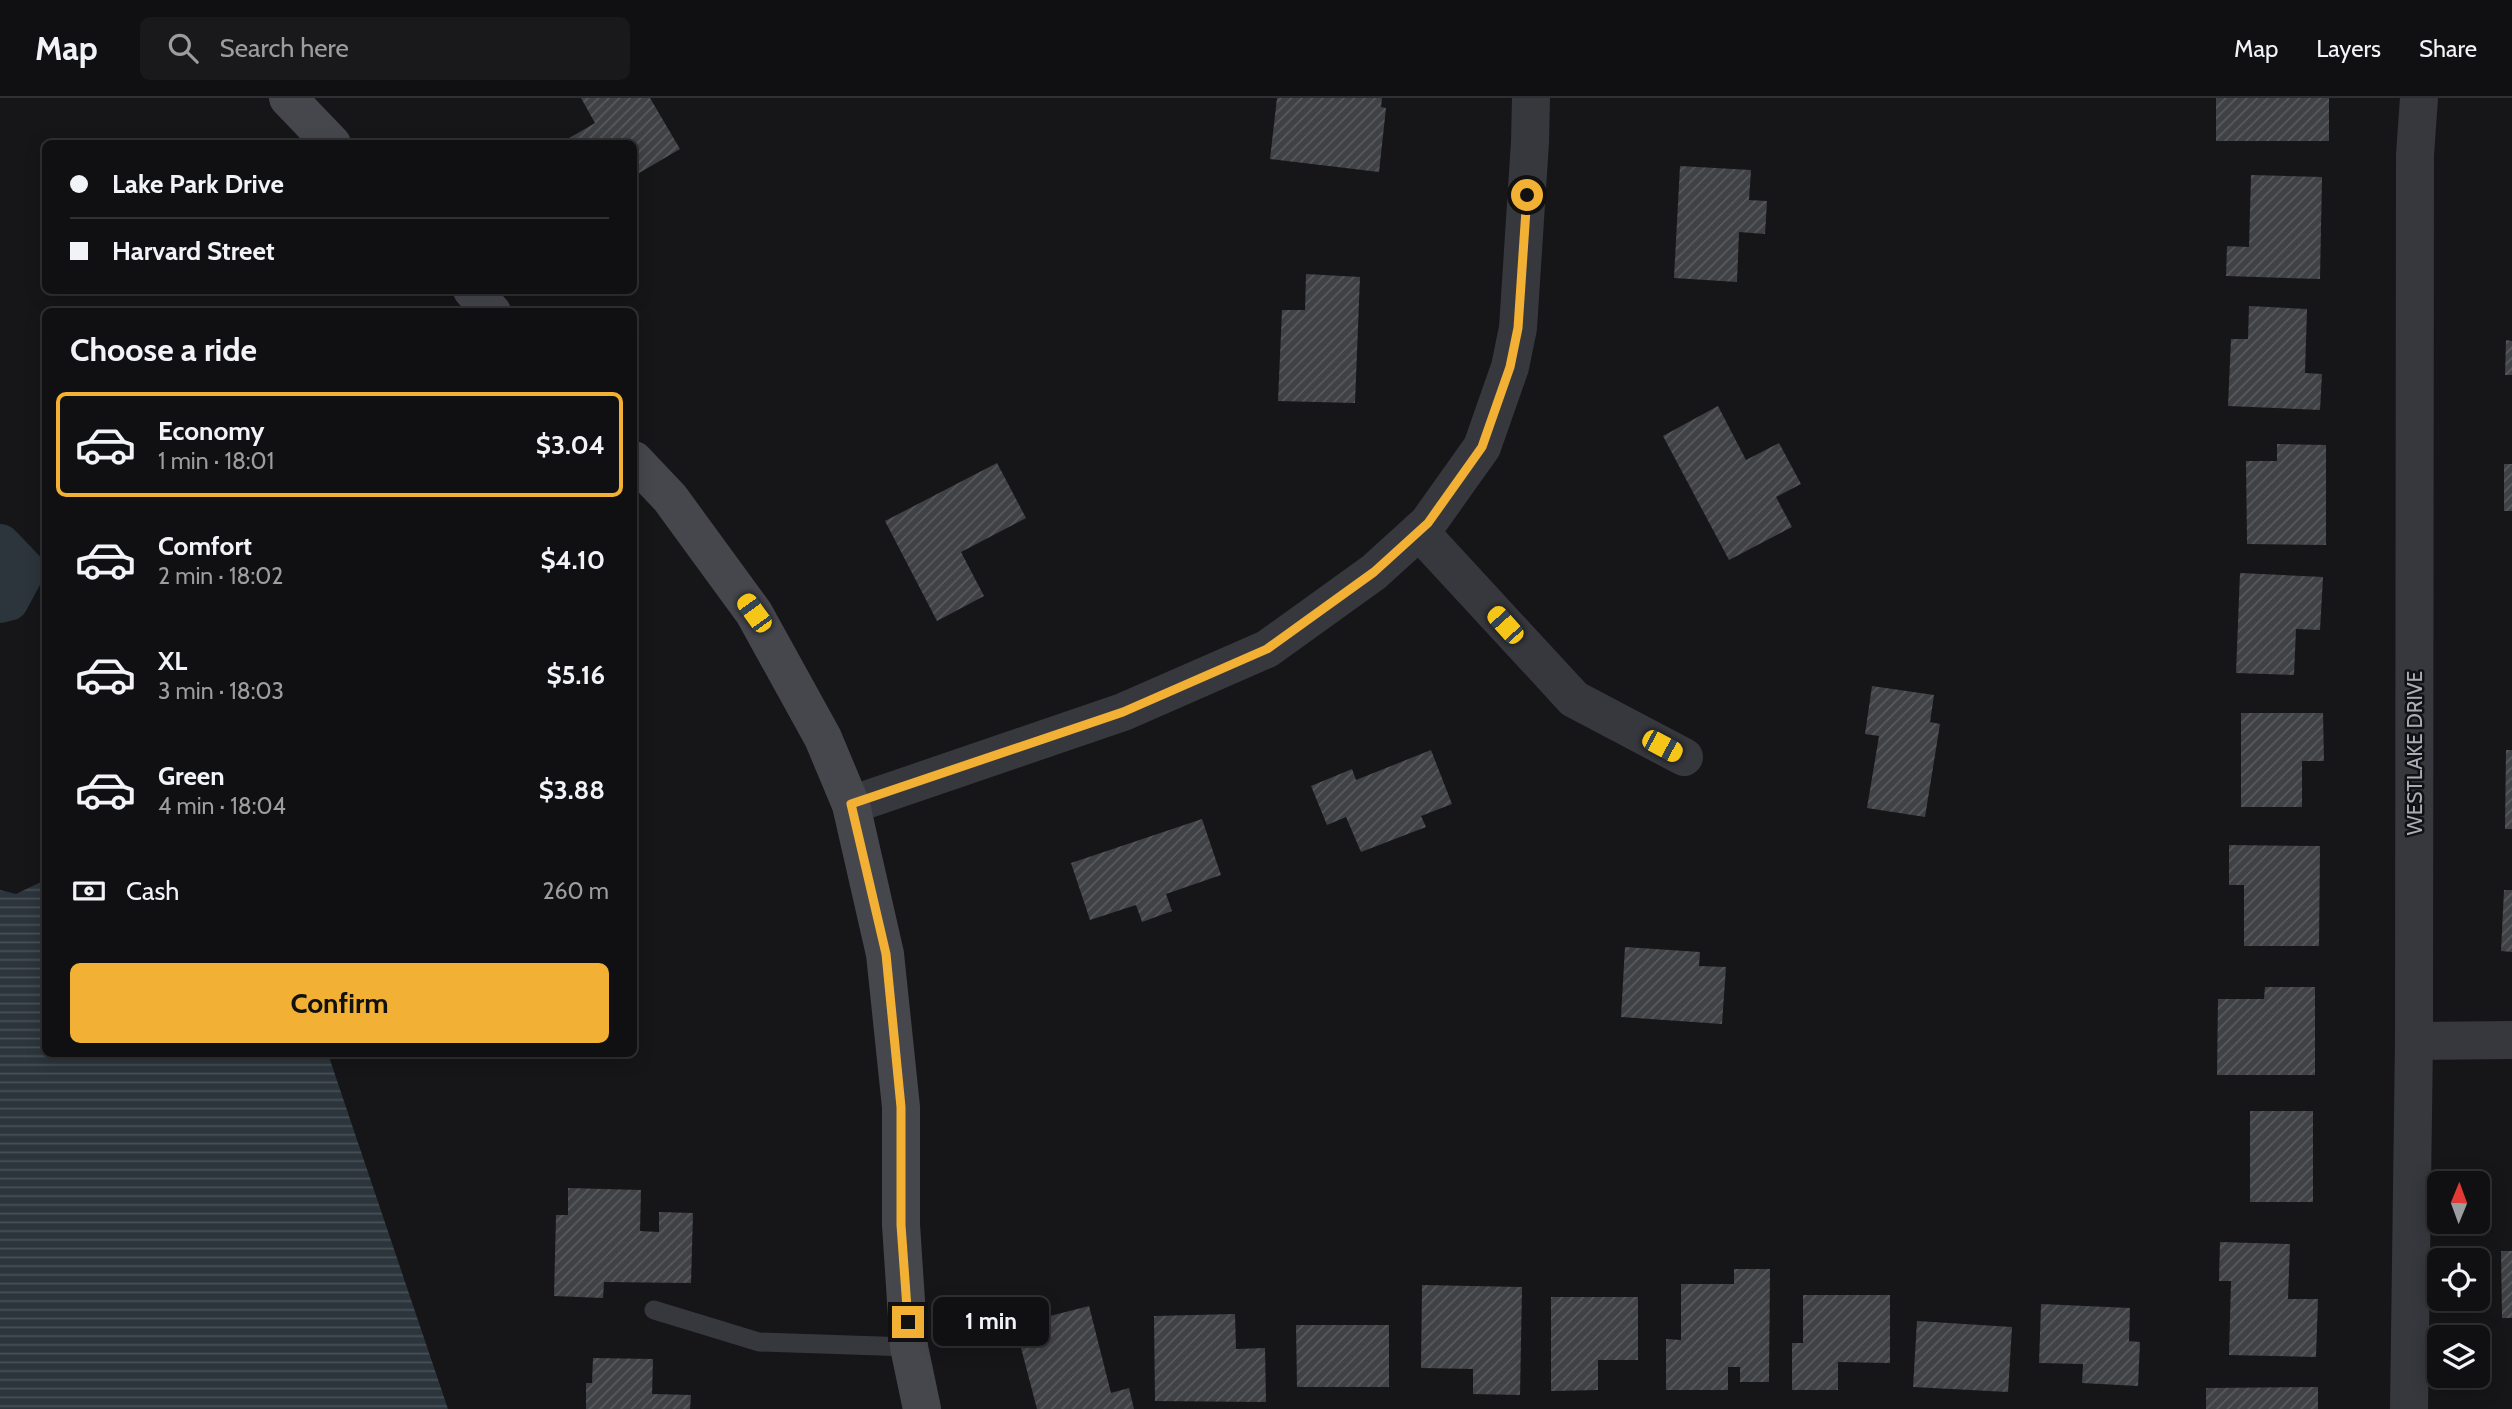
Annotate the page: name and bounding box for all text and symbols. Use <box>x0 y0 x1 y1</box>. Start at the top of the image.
search box <box>140 17 630 80</box>
text: Map <box>35 28 98 68</box>
icon: search <box>164 29 202 67</box>
text: Search here <box>220 32 349 64</box>
text: Map <box>2234 34 2278 63</box>
text: Layers <box>2316 34 2381 63</box>
text: Share <box>2419 34 2477 63</box>
text: Lake Park Drive <box>112 168 284 200</box>
route start <box>1511 179 1543 211</box>
text: Harvard Street <box>112 235 275 267</box>
text: Choose a ride <box>70 330 257 369</box>
icon: car <box>74 413 137 476</box>
text: Economy <box>158 415 264 447</box>
text: $3.04 <box>536 429 605 461</box>
text: 1 min · 18:01 <box>158 447 274 475</box>
icon: car <box>74 528 137 591</box>
text: Comfort <box>158 530 252 562</box>
text: $4.10 <box>541 544 605 576</box>
text: 2 min · 18:02 <box>158 562 283 590</box>
car <box>734 590 775 636</box>
car <box>1484 602 1527 648</box>
icon: car <box>74 643 137 706</box>
text: XL <box>158 645 187 677</box>
text: $5.16 <box>546 659 605 691</box>
street label: WESTLAKE DRIVE <box>2402 671 2427 835</box>
text: 3 min · 18:03 <box>158 677 284 705</box>
car <box>1639 727 1686 765</box>
icon: car <box>74 758 137 821</box>
text: Green <box>158 760 225 792</box>
text: $3.88 <box>539 774 605 806</box>
text: 4 min · 18:04 <box>158 792 286 820</box>
icon: cash <box>70 872 108 910</box>
text: Cash <box>126 875 179 907</box>
text: 260 m <box>542 877 609 905</box>
button: Confirm <box>70 963 609 1043</box>
north arrow <box>2427 1171 2490 1234</box>
map controls <box>2427 1171 2490 1388</box>
button: locate <box>2427 1248 2490 1311</box>
callout: 1 min <box>932 1298 1048 1346</box>
route end <box>892 1306 924 1338</box>
text: 1 min <box>965 1307 1017 1335</box>
button: layers <box>2427 1325 2490 1388</box>

